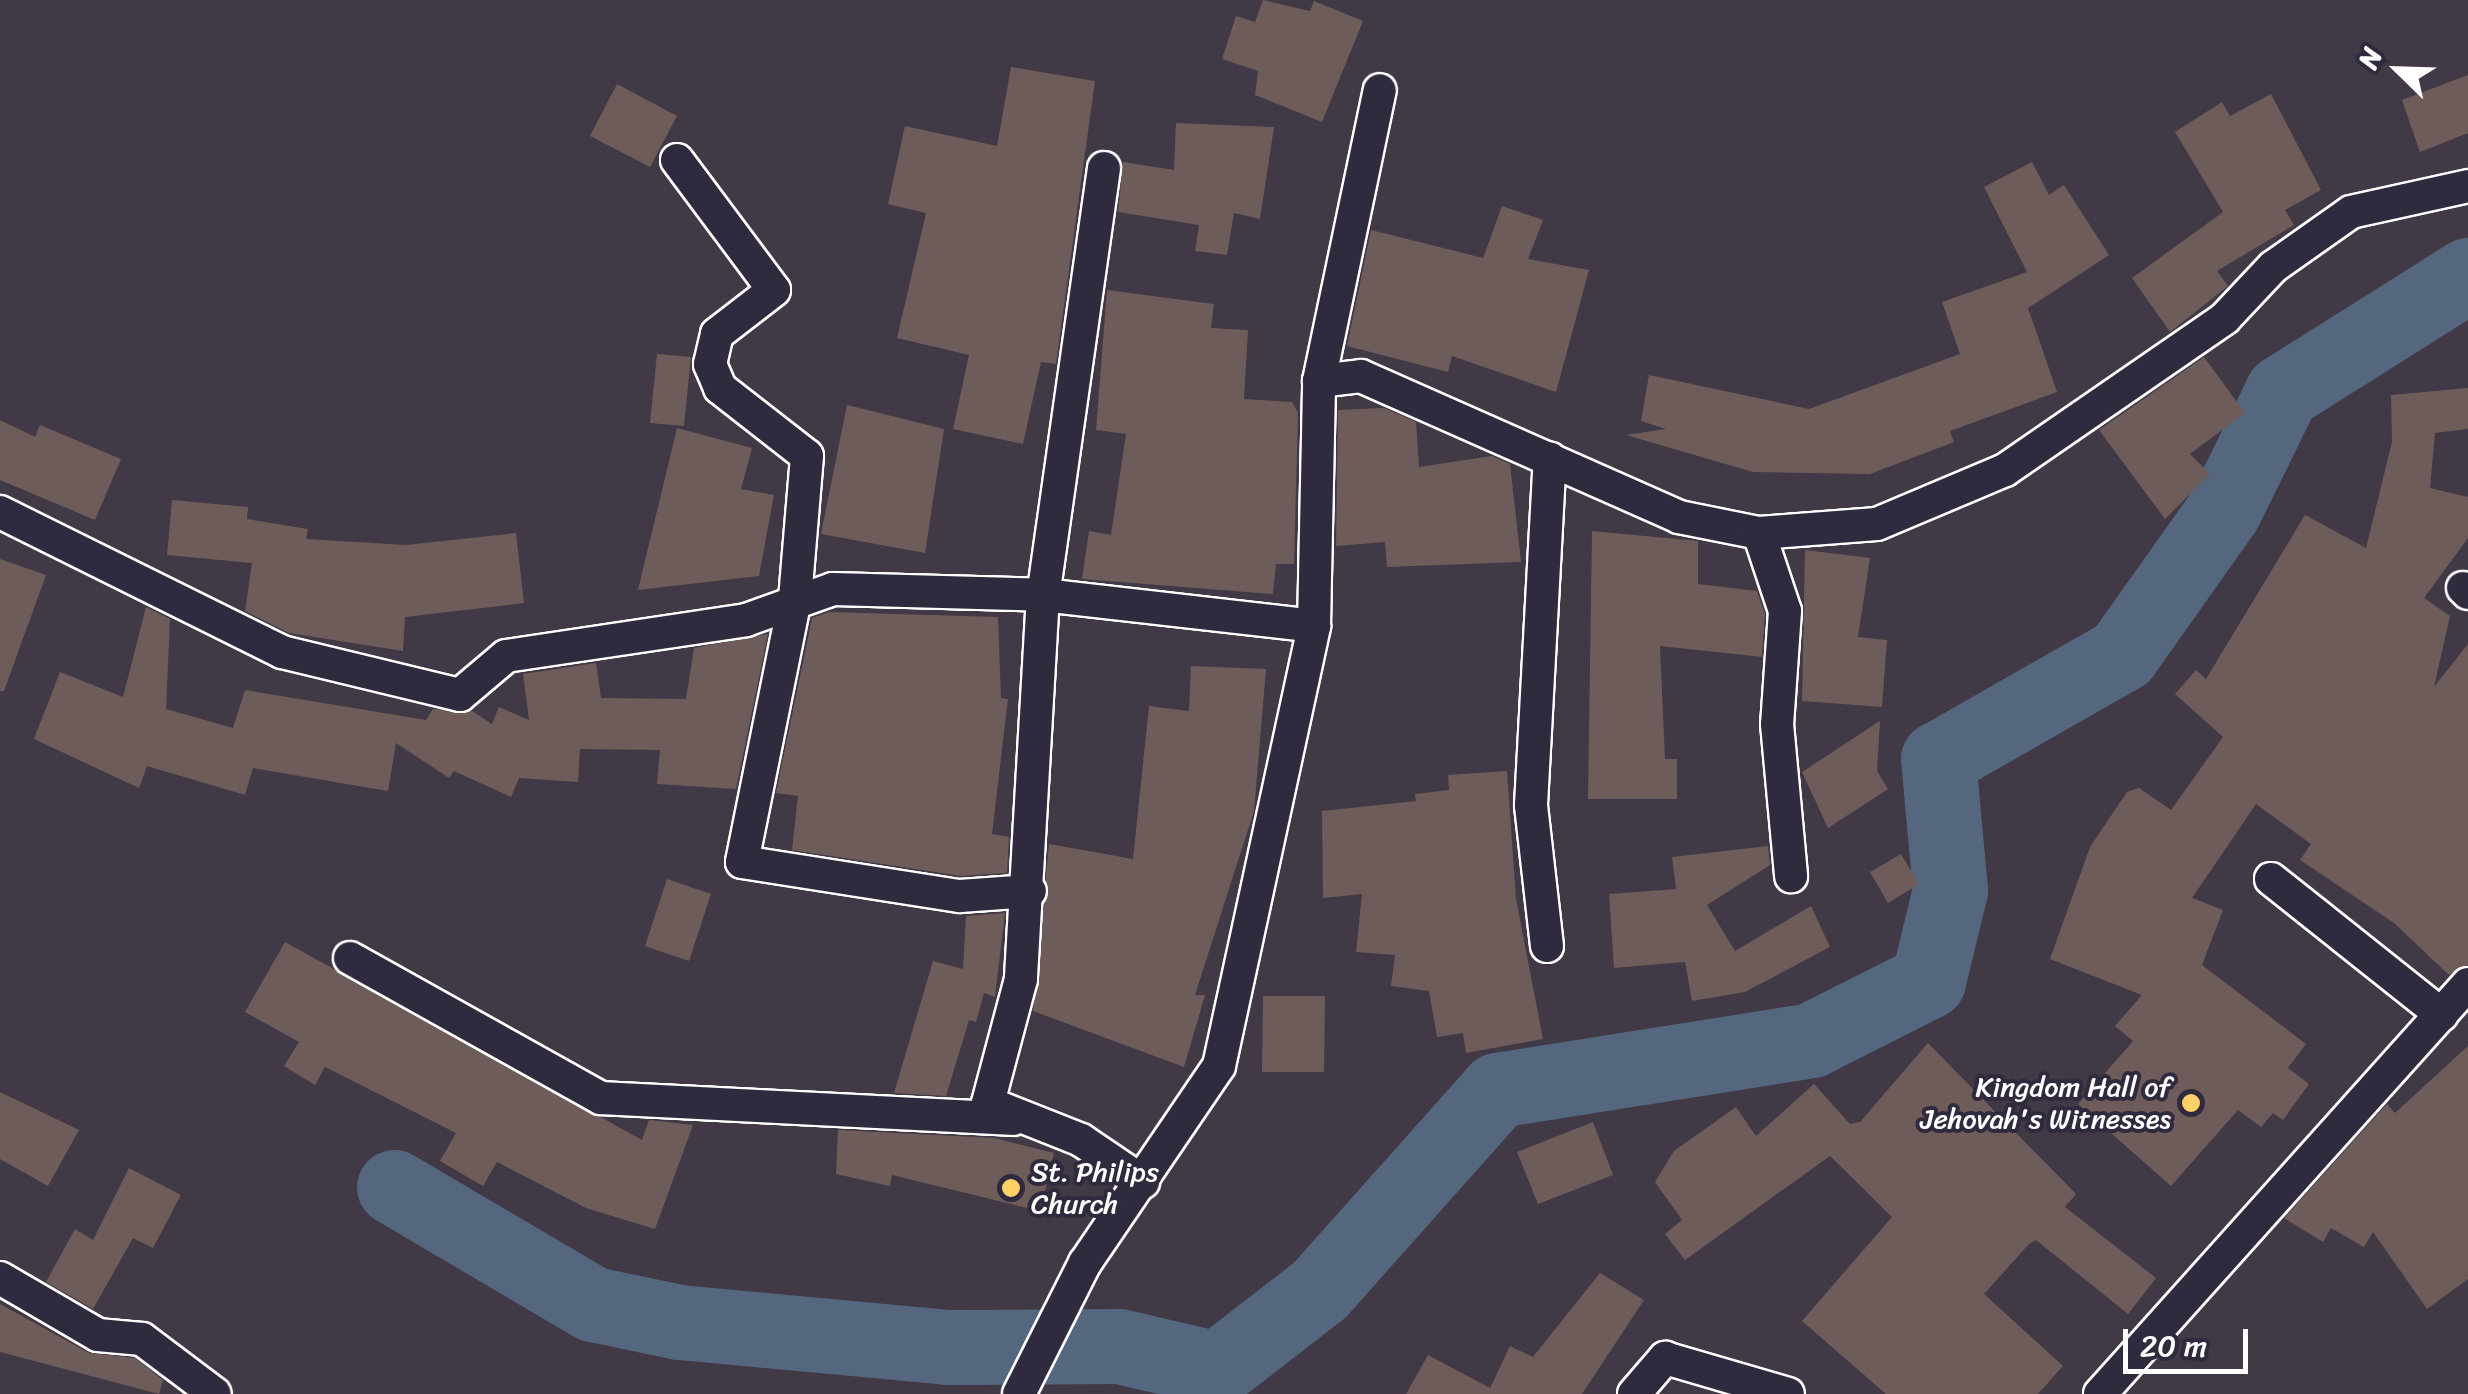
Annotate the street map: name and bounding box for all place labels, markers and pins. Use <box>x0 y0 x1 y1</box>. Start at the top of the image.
place label: Kingdom Hall of Jehovah's Witnesses <box>1920 1070 2171 1136</box>
marker: Kingdom Hall of Jehovah's Witnesses <box>2180 1092 2202 1114</box>
place label: St. Philips Church <box>1031 1155 1159 1221</box>
marker: St. Philips Church <box>1000 1177 1022 1199</box>

